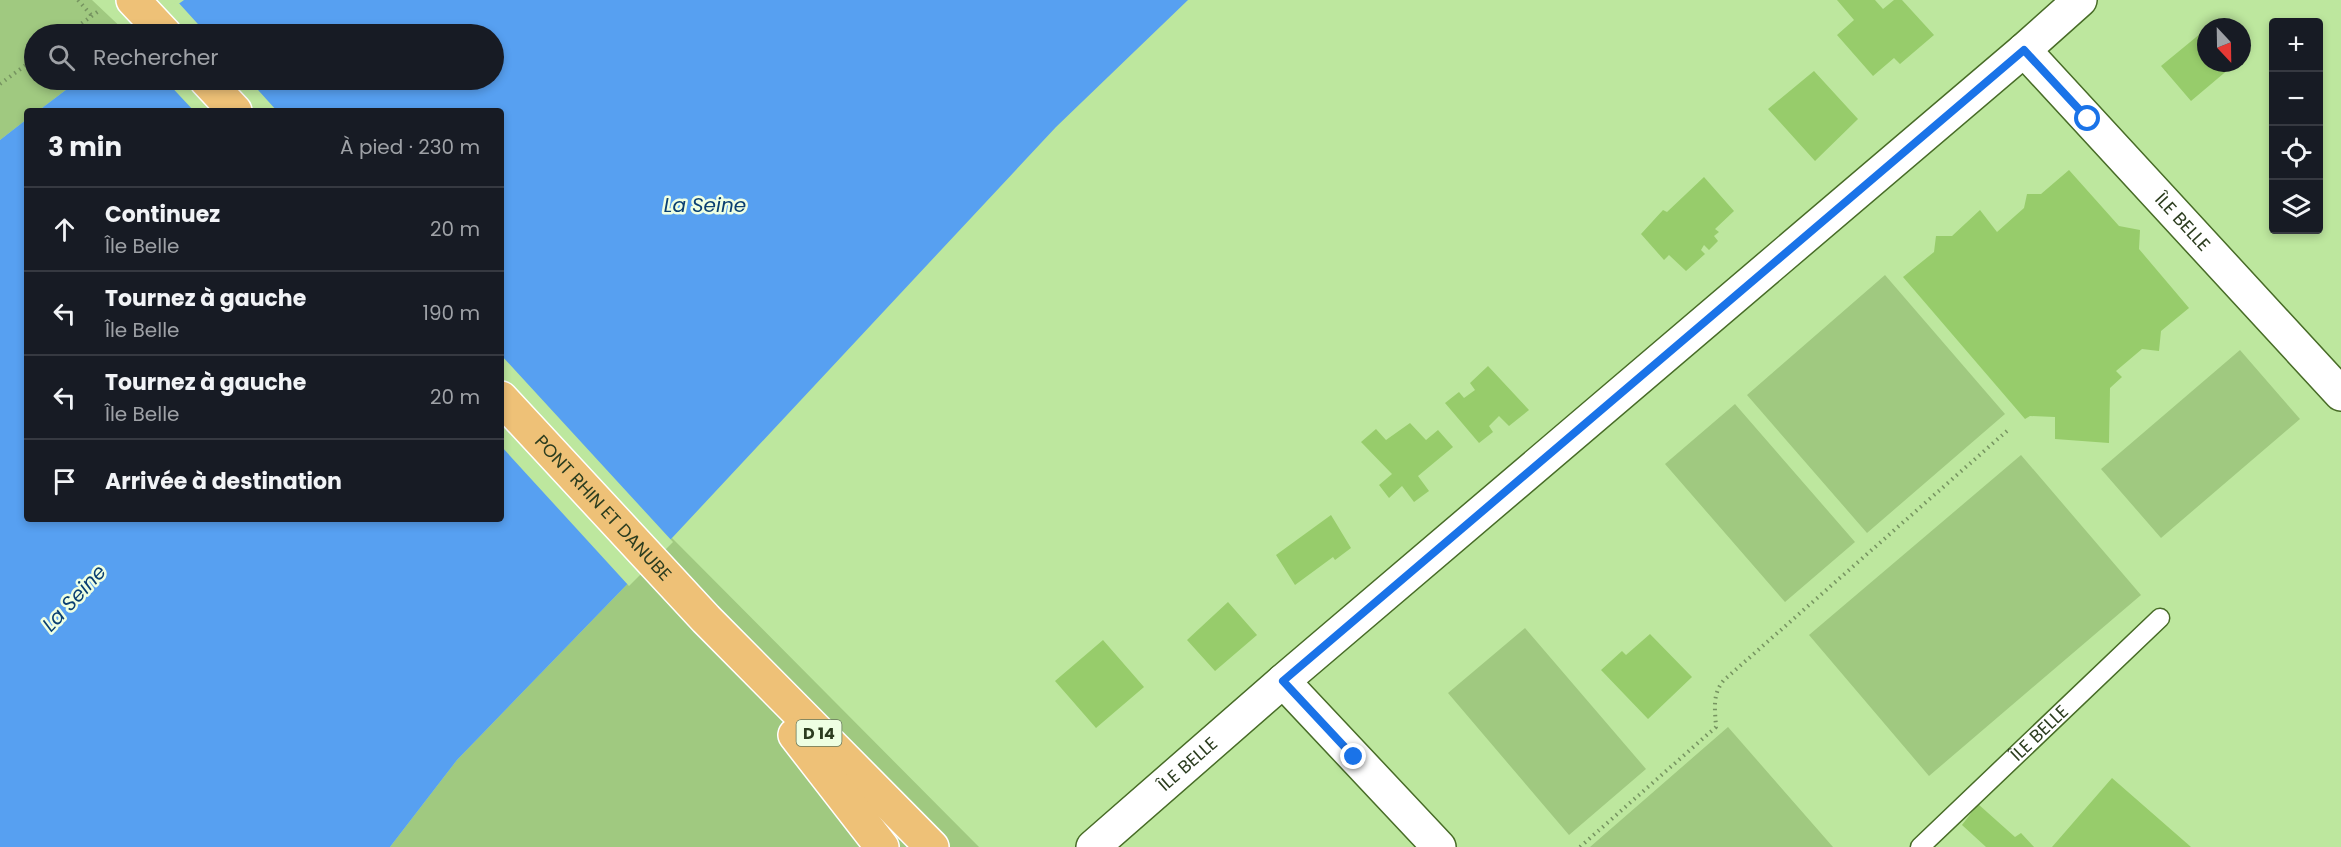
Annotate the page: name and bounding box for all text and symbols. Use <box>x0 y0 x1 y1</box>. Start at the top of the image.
north arrow <box>2197 18 2251 72</box>
map controls <box>2269 18 2323 234</box>
button: + <box>2269 18 2323 72</box>
search box <box>24 24 504 90</box>
icon: search <box>45 41 78 74</box>
text: Rechercher <box>93 42 219 73</box>
button: − <box>2269 72 2323 126</box>
route start <box>2074 105 2100 131</box>
button: locate <box>2269 126 2323 180</box>
text: 3 min <box>48 129 122 165</box>
text: À pied · 230 m <box>340 133 480 161</box>
button: layers <box>2269 180 2323 234</box>
street label: ÎLE BELLE <box>2149 186 2216 256</box>
water label: La Seine <box>664 191 746 219</box>
text: Continuez <box>105 199 220 230</box>
icon: ahead <box>48 213 81 246</box>
text: 20 m <box>430 215 480 243</box>
text: Île Belle <box>105 232 179 260</box>
text: Tournez à gauche <box>105 283 306 314</box>
icon: left <box>48 297 81 330</box>
text: 190 m <box>423 299 480 327</box>
text: Île Belle <box>105 316 179 344</box>
text: Tournez à gauche <box>105 367 306 398</box>
icon: left <box>48 381 81 414</box>
text: 20 m <box>430 383 480 411</box>
text: Île Belle <box>105 400 179 428</box>
street label: PONT RHIN ET DANUBE <box>529 429 677 586</box>
icon: arrive <box>48 465 81 498</box>
text: Arrivée à destination <box>105 466 342 497</box>
water label: La Seine <box>36 558 112 638</box>
street label: ÎLE BELLE <box>2004 699 2073 767</box>
road number: D 14 <box>796 720 842 746</box>
street label: ÎLE BELLE <box>1152 731 1223 797</box>
route end <box>1340 743 1366 769</box>

